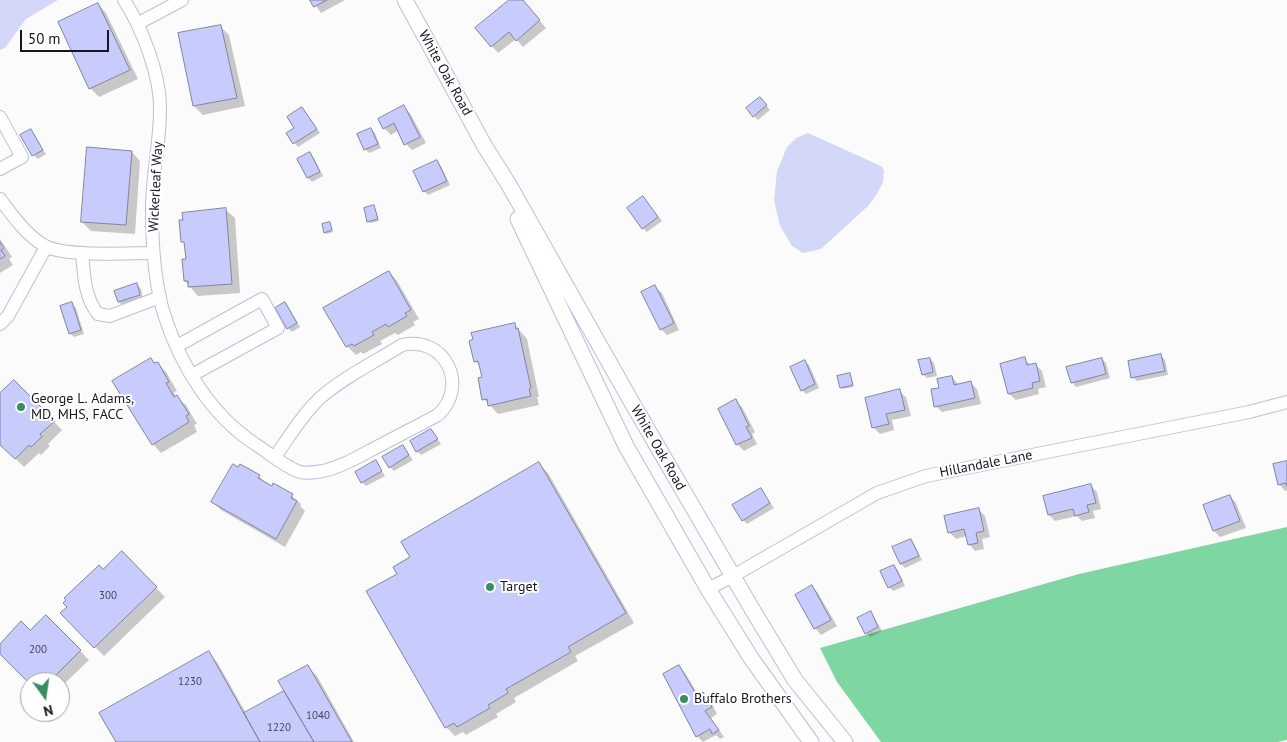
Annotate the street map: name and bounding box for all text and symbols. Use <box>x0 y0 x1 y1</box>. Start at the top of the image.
scale bar <box>22 20 111 52</box>
street label: White Oak Road <box>415 27 475 119</box>
text: 50 m <box>28 29 61 48</box>
street label: Wickerleaf Way <box>145 141 167 233</box>
place label: George L. Adams, MD, MHS, FACC <box>31 391 134 424</box>
marker: George L. Adams, MD, MHS, FACC <box>15 401 27 413</box>
street label: White Oak Road <box>627 403 689 493</box>
street label: Hillandale Lane <box>938 447 1034 481</box>
place label: Target <box>500 579 537 595</box>
marker: Target <box>484 581 496 593</box>
house number: 300 <box>99 589 117 603</box>
house number: 200 <box>29 643 47 657</box>
north arrow <box>20 672 70 722</box>
house number: 1230 <box>178 675 202 689</box>
place label: Buffalo Brothers <box>694 691 792 707</box>
marker: Buffalo Brothers <box>678 693 690 705</box>
text: N <box>42 701 55 720</box>
house number: 1040 <box>306 709 330 723</box>
house number: 1220 <box>267 721 291 735</box>

